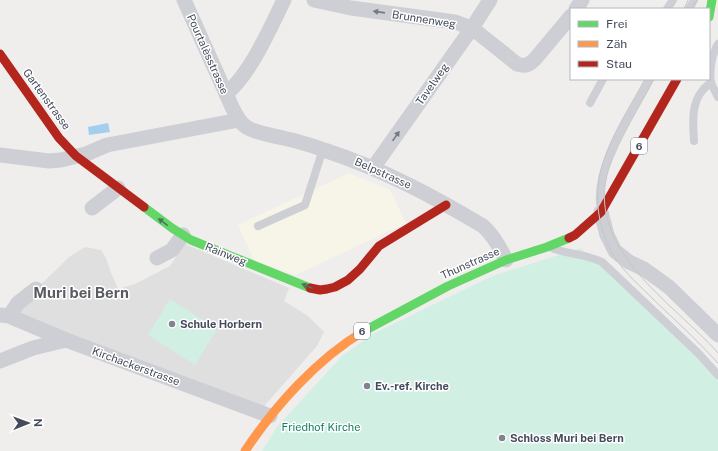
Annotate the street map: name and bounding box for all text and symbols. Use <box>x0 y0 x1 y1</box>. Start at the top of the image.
street label: Brunnenweg <box>391 8 457 30</box>
legend <box>570 8 710 80</box>
one-way arrow <box>373 9 385 15</box>
street label: Pourtalèsstrasse <box>185 12 231 96</box>
text: Frei <box>606 17 628 31</box>
text: Zäh <box>606 37 627 51</box>
text: Stau <box>606 57 632 71</box>
street label: Tavelweg <box>413 61 451 107</box>
street label: Gartenstrasse <box>21 66 73 132</box>
one-way arrow <box>391 131 399 141</box>
road number: 6 <box>631 138 647 154</box>
street label: Belpstrasse <box>353 155 413 191</box>
one-way arrow <box>158 218 169 226</box>
street label: Rainweg <box>203 240 249 268</box>
street label: Thunstrasse <box>439 245 501 281</box>
one-way arrow <box>300 283 312 289</box>
district label: Muri bei Bern <box>33 284 129 301</box>
place label: Schule Horbern <box>180 318 262 330</box>
marker: Schule Horbern <box>167 319 177 329</box>
road number: 6 <box>354 323 370 339</box>
street label: Kirchackerstrasse <box>91 345 181 387</box>
place label: Ev.-ref. Kirche <box>375 380 449 392</box>
marker: Ev.-ref. Kirche <box>362 381 372 391</box>
north arrow <box>8 403 48 443</box>
text: N <box>32 418 44 427</box>
park label: Friedhof Kirche <box>282 421 360 433</box>
place label: Schloss Muri bei Bern <box>510 432 624 444</box>
marker: Schloss Muri bei Bern <box>497 433 507 443</box>

